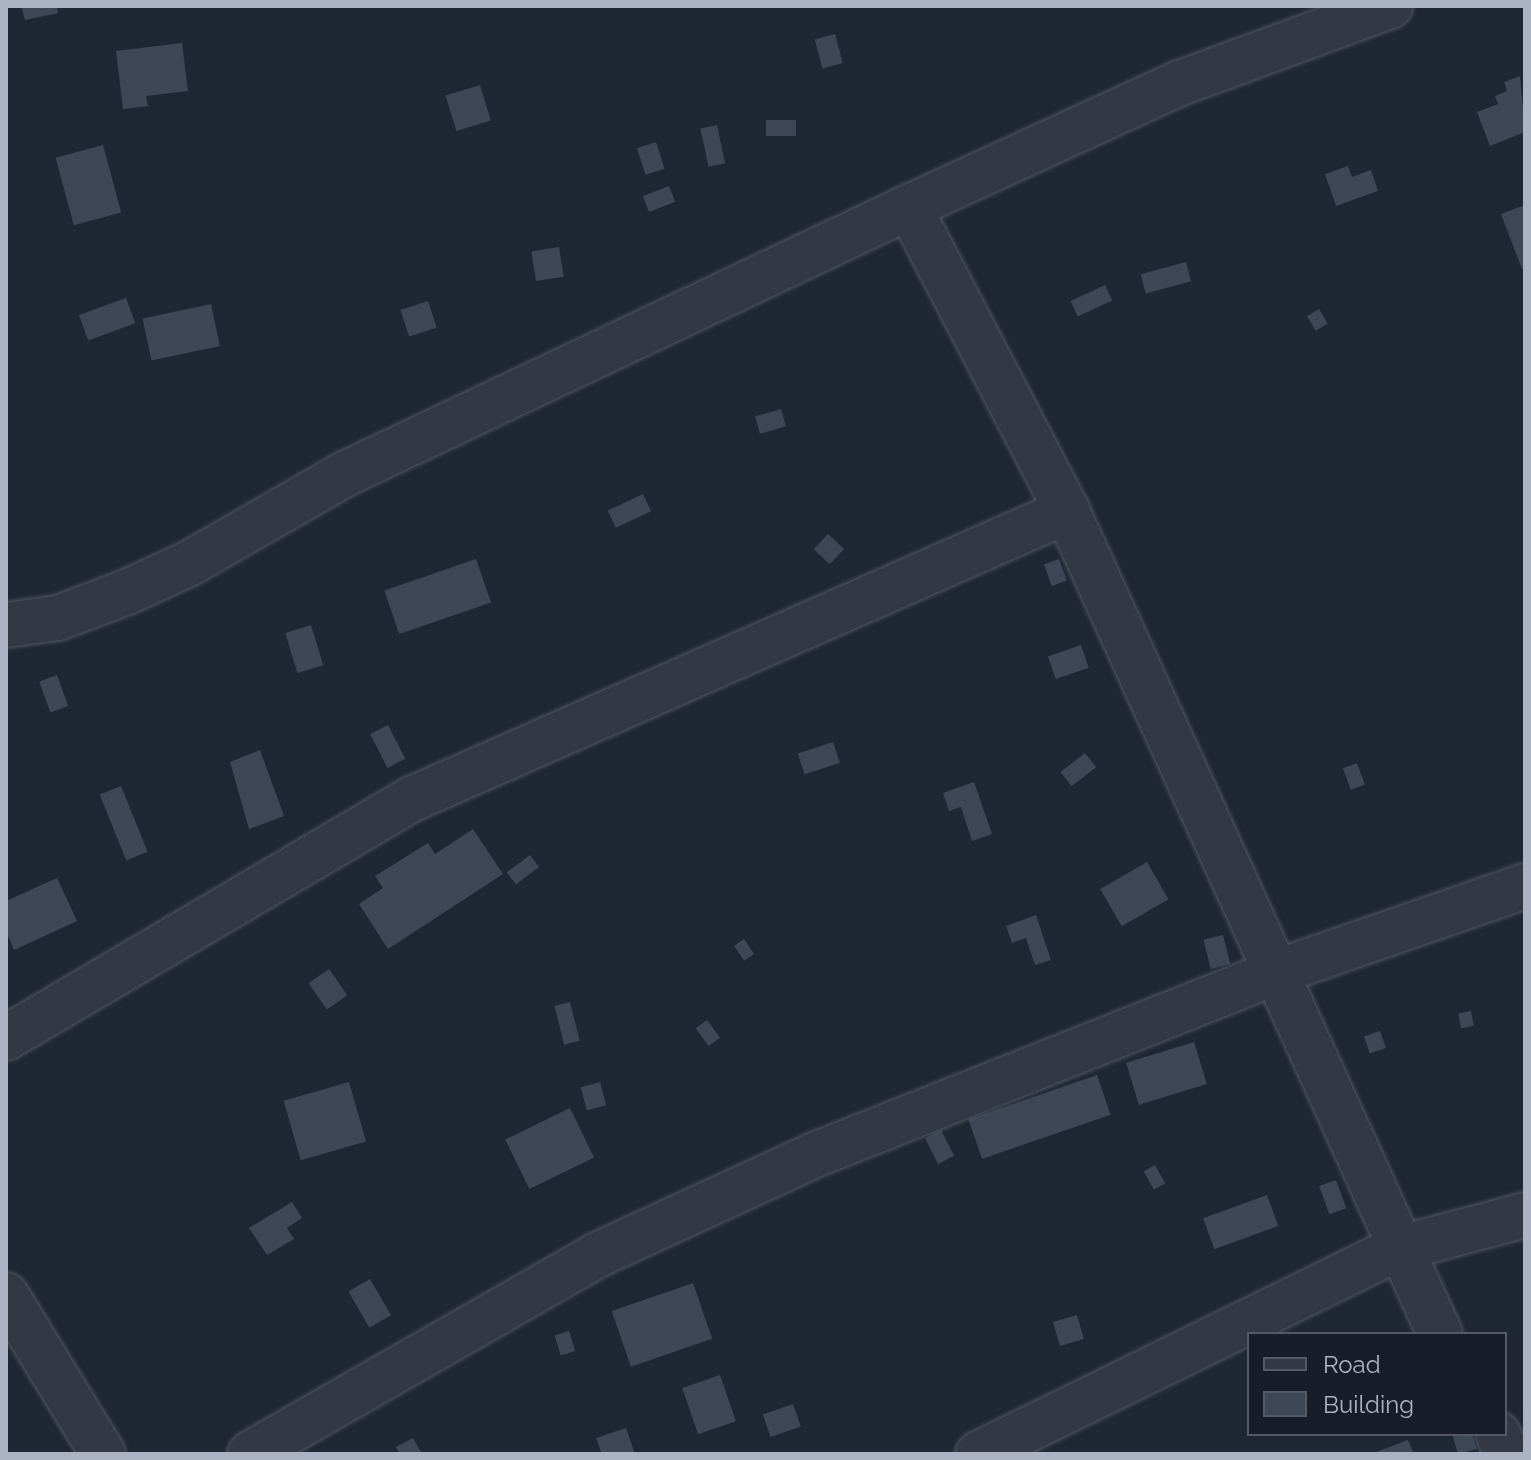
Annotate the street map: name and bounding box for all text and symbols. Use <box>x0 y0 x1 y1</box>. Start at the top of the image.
legend <box>1247 1332 1507 1436</box>
text: Road <box>1323 1350 1381 1379</box>
text: Building <box>1323 1390 1414 1419</box>

